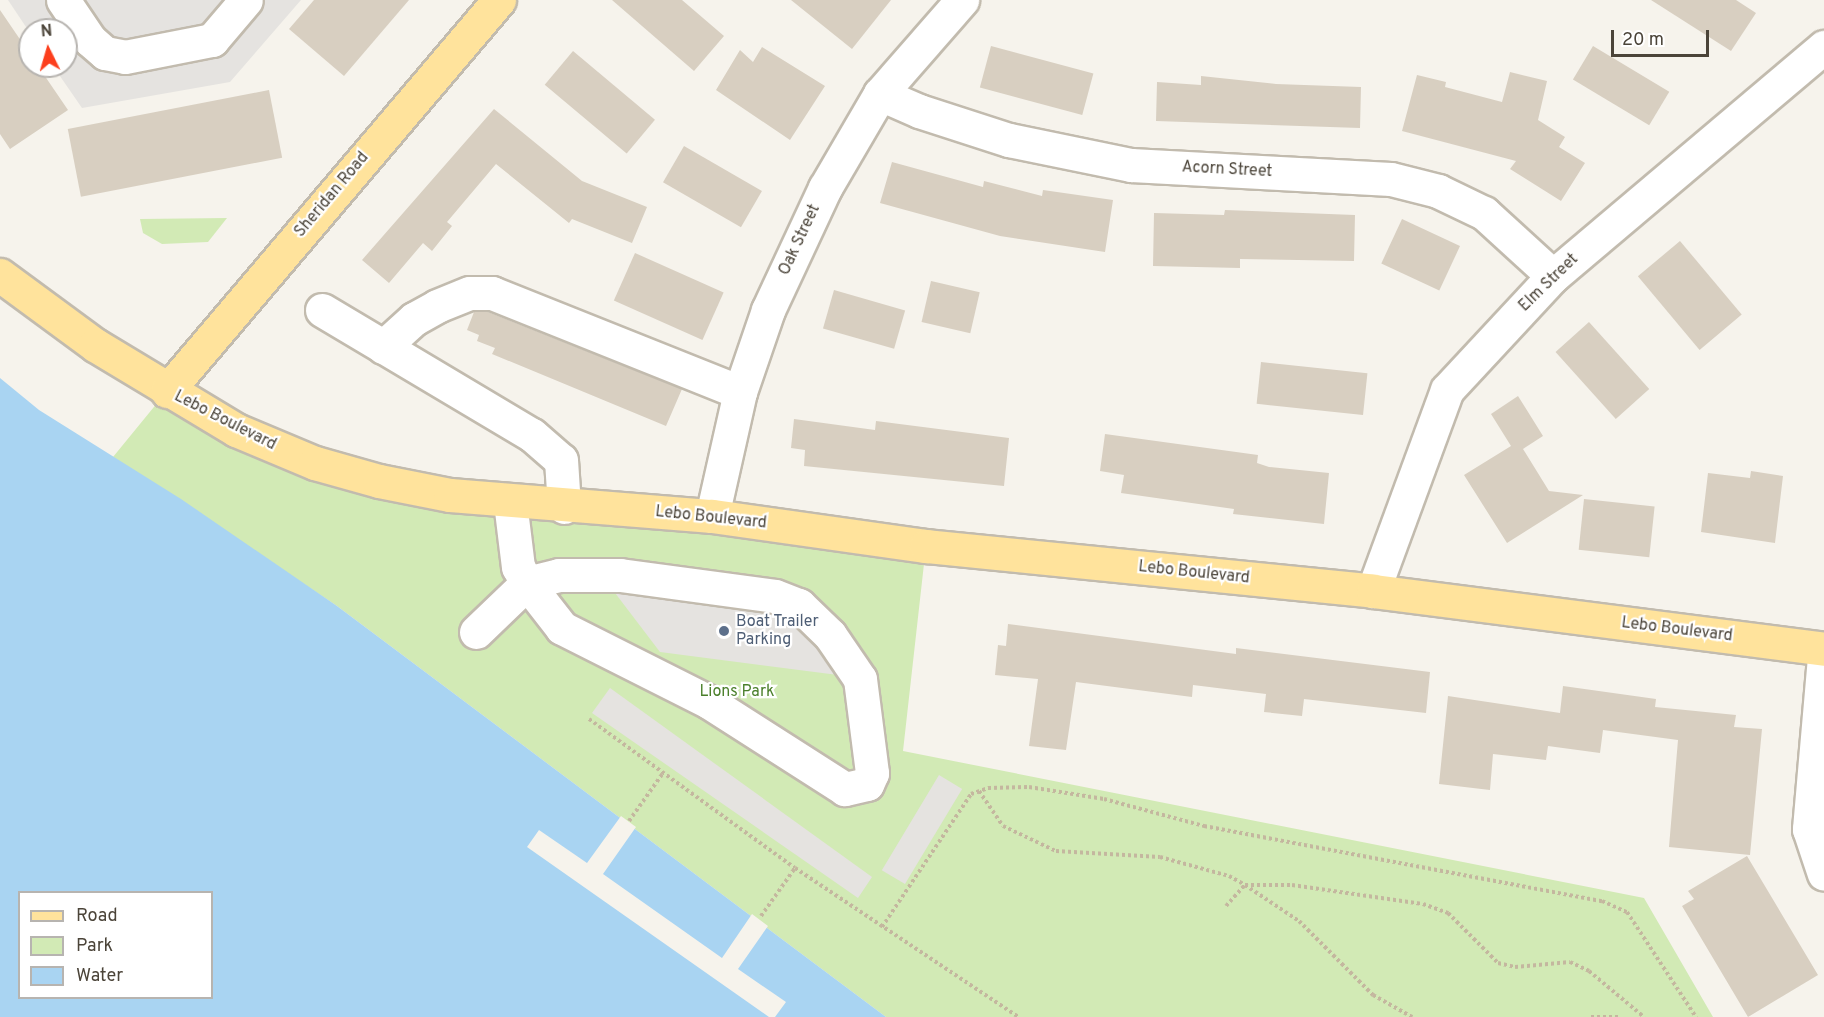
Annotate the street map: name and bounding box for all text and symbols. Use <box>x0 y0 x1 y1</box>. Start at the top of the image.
north arrow <box>18 18 78 78</box>
scale bar <box>1614 18 1712 56</box>
text: N <box>40 22 53 43</box>
text: 20 m <box>1622 29 1664 52</box>
street label: Sheridan Road <box>291 149 373 241</box>
street label: Acorn Street <box>1181 158 1273 182</box>
street label: Oak Street <box>775 201 825 279</box>
street label: Elm Street <box>1515 250 1583 316</box>
street label: Lebo Boulevard <box>171 387 279 455</box>
street label: Lebo Boulevard <box>654 503 768 533</box>
street label: Lebo Boulevard <box>1137 558 1251 588</box>
place label: Boat Trailer Parking <box>736 612 819 650</box>
street label: Lebo Boulevard <box>1620 614 1734 646</box>
marker: Boat Trailer Parking <box>717 624 731 638</box>
park label: Lions Park <box>699 682 775 702</box>
legend <box>18 891 213 999</box>
text: Road <box>76 905 118 928</box>
text: Park <box>76 935 113 958</box>
text: Water <box>76 965 123 988</box>

